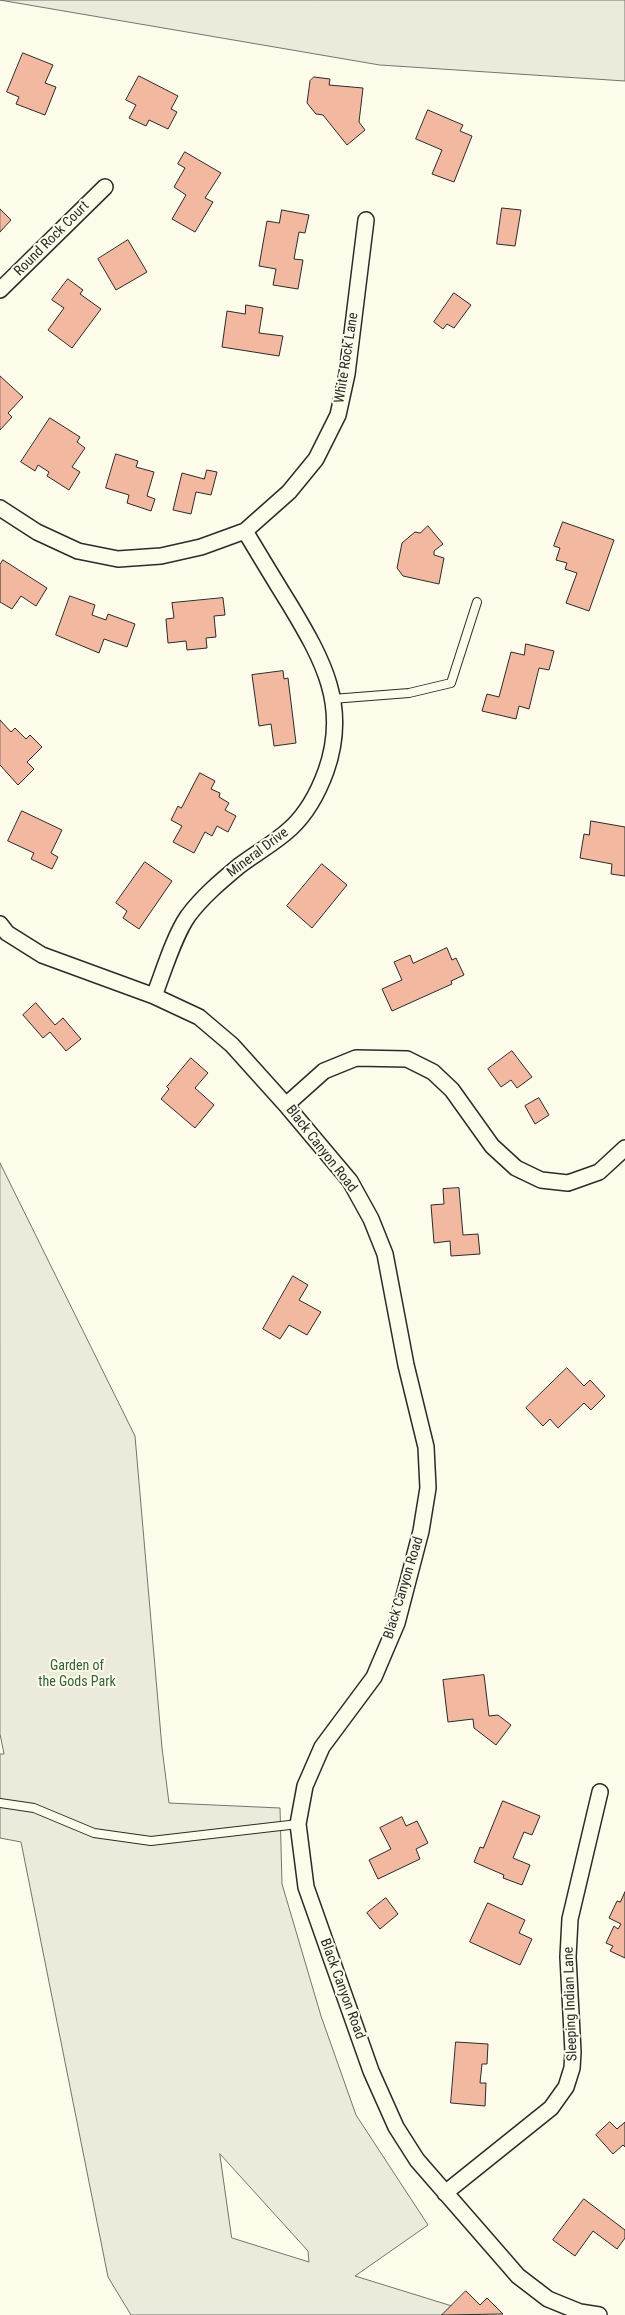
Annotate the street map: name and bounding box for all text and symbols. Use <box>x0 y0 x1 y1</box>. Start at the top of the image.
street label: Round Rock Court <box>11 198 93 280</box>
street label: White Rock Lane <box>332 311 362 405</box>
street label: Mineral Drive <box>224 825 292 881</box>
street label: Black Canyon Road <box>282 1102 360 1196</box>
street label: Black Canyon Road <box>380 1535 428 1641</box>
park label: Garden of the Gods Park <box>38 1658 116 1690</box>
street label: Black Canyon Road <box>316 1936 368 2042</box>
street label: Sleeping Indian Lane <box>561 1947 581 2061</box>

